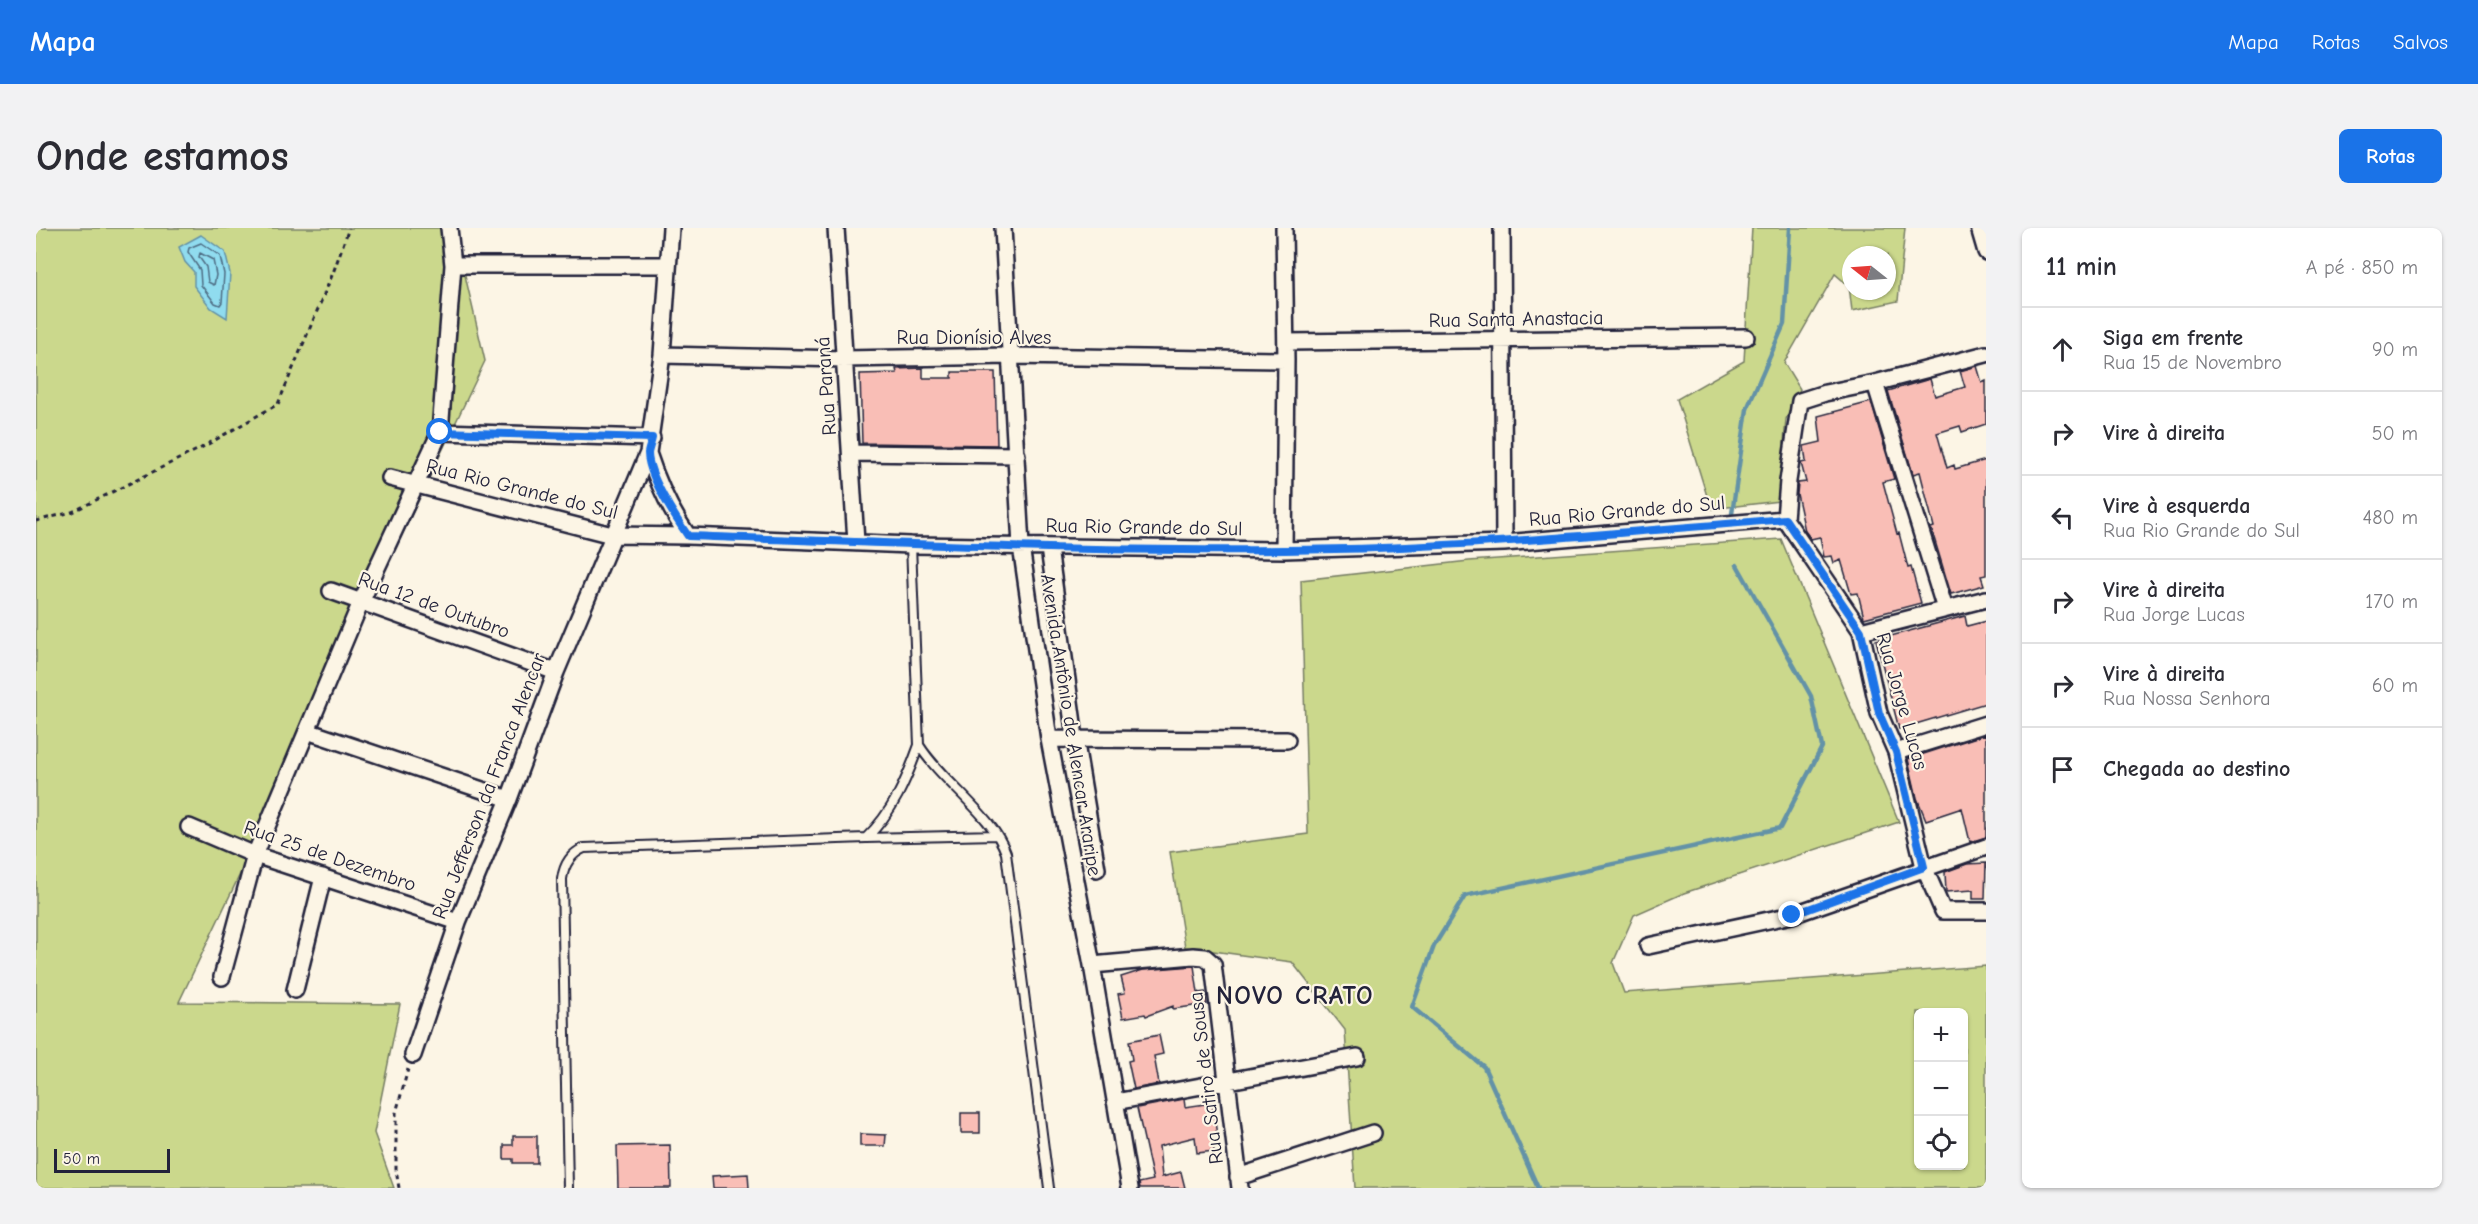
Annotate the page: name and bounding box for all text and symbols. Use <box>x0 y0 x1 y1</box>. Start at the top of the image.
text: Mapa <box>30 26 96 58</box>
text: Mapa <box>2228 30 2279 54</box>
text: Rotas <box>2312 30 2360 54</box>
text: Salvos <box>2393 30 2448 54</box>
button: Rotas <box>2339 129 2442 183</box>
text: Onde estamos <box>36 132 289 181</box>
north arrow <box>1842 246 1896 300</box>
text: 11 min <box>2046 252 2117 282</box>
text: A pé · 850 m <box>2306 256 2418 279</box>
street label: Rua Santa Anastacia <box>1428 306 1604 332</box>
text: Siga em frente <box>2103 325 2243 351</box>
street label: Rua Dionísio Alves <box>897 326 1051 349</box>
icon: ahead <box>2046 333 2079 366</box>
street label: Rua Paraná <box>811 336 841 436</box>
text: 90 m <box>2372 338 2418 361</box>
text: Rua 15 de Novembro <box>2103 351 2282 374</box>
icon: right <box>2046 417 2079 450</box>
route start <box>426 418 452 444</box>
text: Vire à direita <box>2103 420 2225 446</box>
text: 50 m <box>2372 422 2418 445</box>
street label: Rua Rio Grande do Sul <box>424 454 620 524</box>
street label: Rua Rio Grande do Sul <box>1528 491 1726 531</box>
text: Vire à esquerda <box>2103 493 2251 519</box>
icon: left <box>2046 501 2079 534</box>
text: 480 m <box>2363 506 2418 529</box>
street label: Rua Rio Grande do Sul <box>1045 514 1243 540</box>
text: Rua Rio Grande do Sul <box>2103 519 2300 542</box>
street label: Rua 12 de Outubro <box>355 567 513 643</box>
street label: Avenida Antônio de Alencar Araripe <box>1036 572 1106 878</box>
text: Vire à direita <box>2103 577 2225 603</box>
icon: right <box>2046 585 2079 618</box>
text: 170 m <box>2365 590 2418 613</box>
text: Rua Jorge Lucas <box>2103 603 2245 626</box>
street label: Rua Jorge Lucas <box>1871 630 1933 772</box>
street label: Rua Jefferson da Franca Alencar <box>427 650 551 922</box>
text: Vire à direita <box>2103 661 2225 687</box>
icon: right <box>2046 669 2079 702</box>
text: 60 m <box>2372 674 2418 697</box>
text: Rua Nossa Senhora <box>2103 687 2271 710</box>
icon: arrive <box>2046 753 2079 786</box>
text: Chegada ao destino <box>2103 756 2290 782</box>
street label: Rua 25 de Dezembro <box>241 816 419 896</box>
route end <box>1778 901 1804 927</box>
district label: NOVO CRATO <box>1216 981 1374 1011</box>
street label: Rua Satiro de Sousa <box>1184 991 1228 1165</box>
map controls <box>1914 1008 1968 1170</box>
button: + <box>1914 1008 1968 1062</box>
button: − <box>1914 1062 1968 1116</box>
button: locate <box>1914 1116 1968 1170</box>
scale bar <box>54 1146 170 1174</box>
text: 50 m <box>63 1150 100 1168</box>

